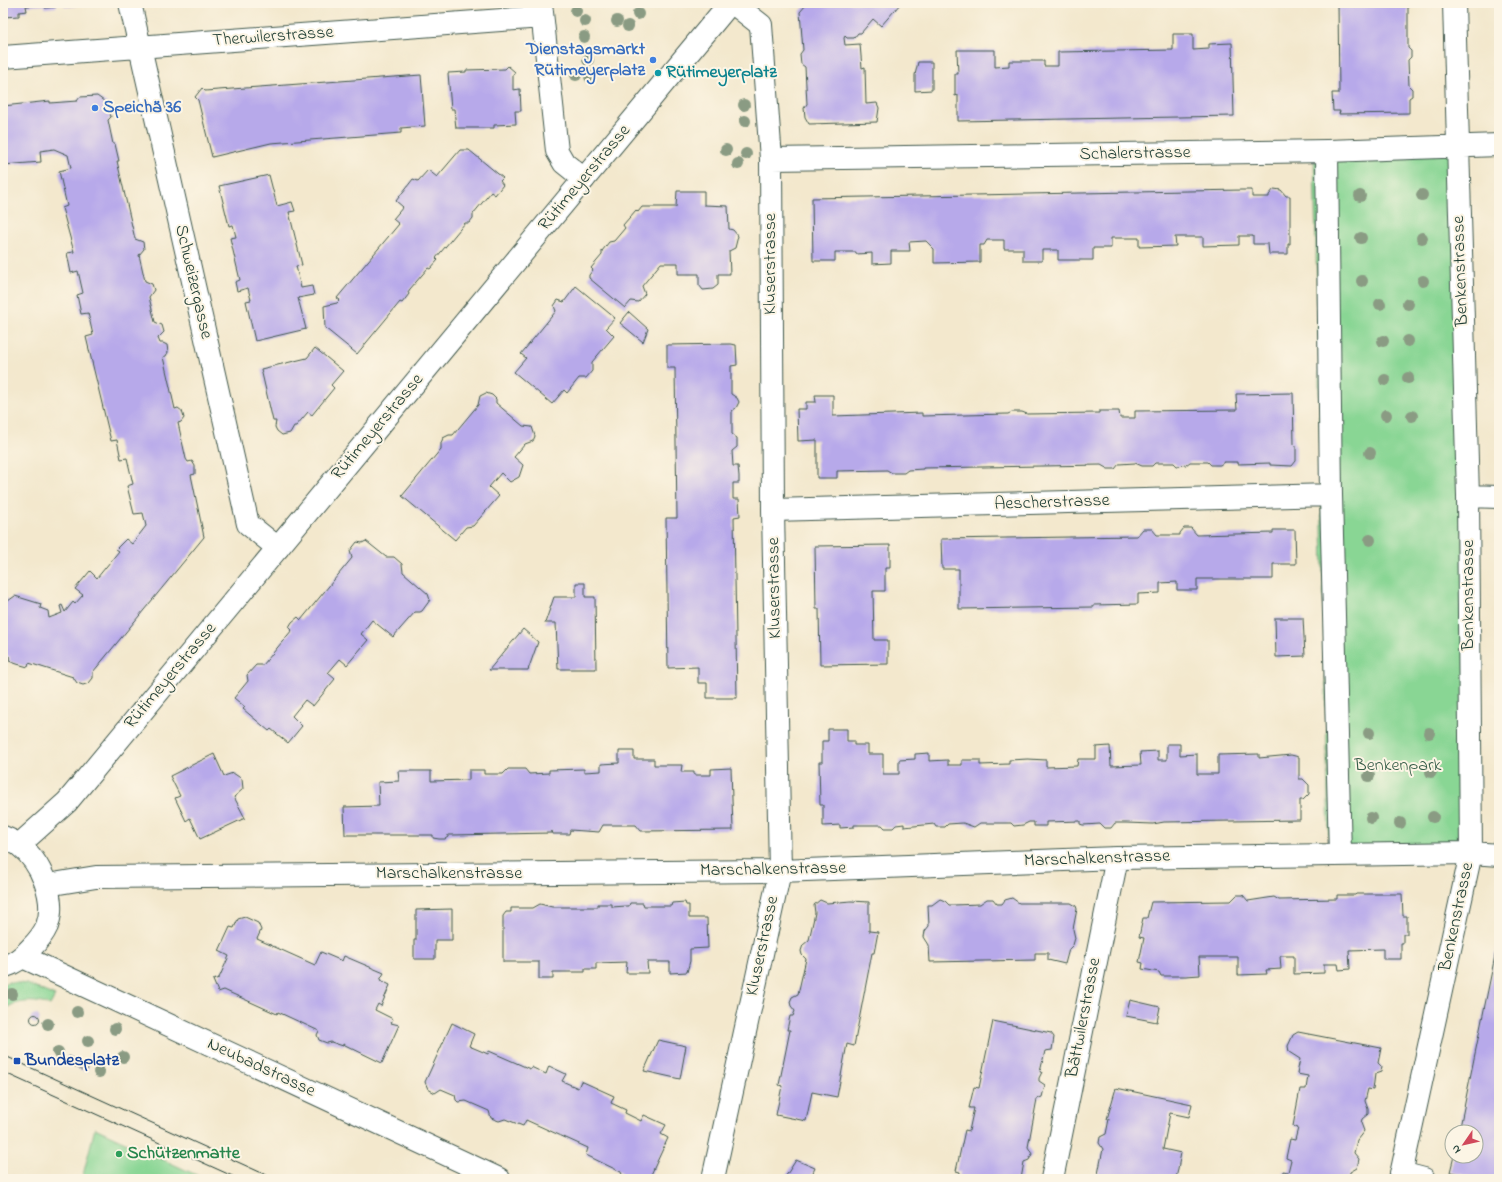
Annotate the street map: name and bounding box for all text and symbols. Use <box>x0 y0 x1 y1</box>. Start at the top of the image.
street label: Therwilerstrasse <box>212 20 335 54</box>
place label: Dienstagsmarkt Rütimeyerplatz <box>525 37 646 85</box>
marker: Dienstagsmarkt Rütimeyerplatz <box>648 55 658 65</box>
place label: Rütimeyerplatz <box>666 60 777 87</box>
marker: Rütimeyerplatz <box>653 68 663 78</box>
place label: Speichä 36 <box>103 95 181 121</box>
marker: Speichä 36 <box>90 103 100 113</box>
street label: Rütimeyerstrasse <box>533 118 638 237</box>
street label: Schalerstrasse <box>1079 140 1192 168</box>
street label: Kluserstrasse <box>758 212 784 315</box>
street label: Benkenstrasse <box>1446 214 1476 328</box>
street label: Schweizergasse <box>166 222 219 343</box>
street label: Rütimeyerstrasse <box>326 367 431 486</box>
street label: Aescherstrasse <box>994 488 1111 518</box>
street label: Kluserstrasse <box>761 536 789 639</box>
street label: Benkenstrasse <box>1456 539 1482 651</box>
street label: Rütimeyerstrasse <box>119 616 224 735</box>
park label: Benkenpark <box>1354 753 1442 779</box>
street label: Marschalkenstrasse <box>1023 843 1172 875</box>
street label: Marschalkenstrasse <box>700 856 847 884</box>
street label: Benkenstrasse <box>1433 859 1481 975</box>
street label: Marschalkenstrasse <box>376 861 523 887</box>
street label: Kluserstrasse <box>740 893 786 998</box>
street label: Bättwilerstrasse <box>1059 955 1109 1081</box>
street label: Neubadstrasse <box>203 1032 320 1105</box>
place label: Bundesplatz <box>24 1048 120 1074</box>
marker: Bundesplatz <box>12 1056 22 1066</box>
north arrow <box>1444 1124 1484 1164</box>
place label: Schützenmatte <box>127 1141 241 1167</box>
text: N <box>1448 1141 1465 1157</box>
marker: Schützenmatte <box>114 1149 124 1159</box>

